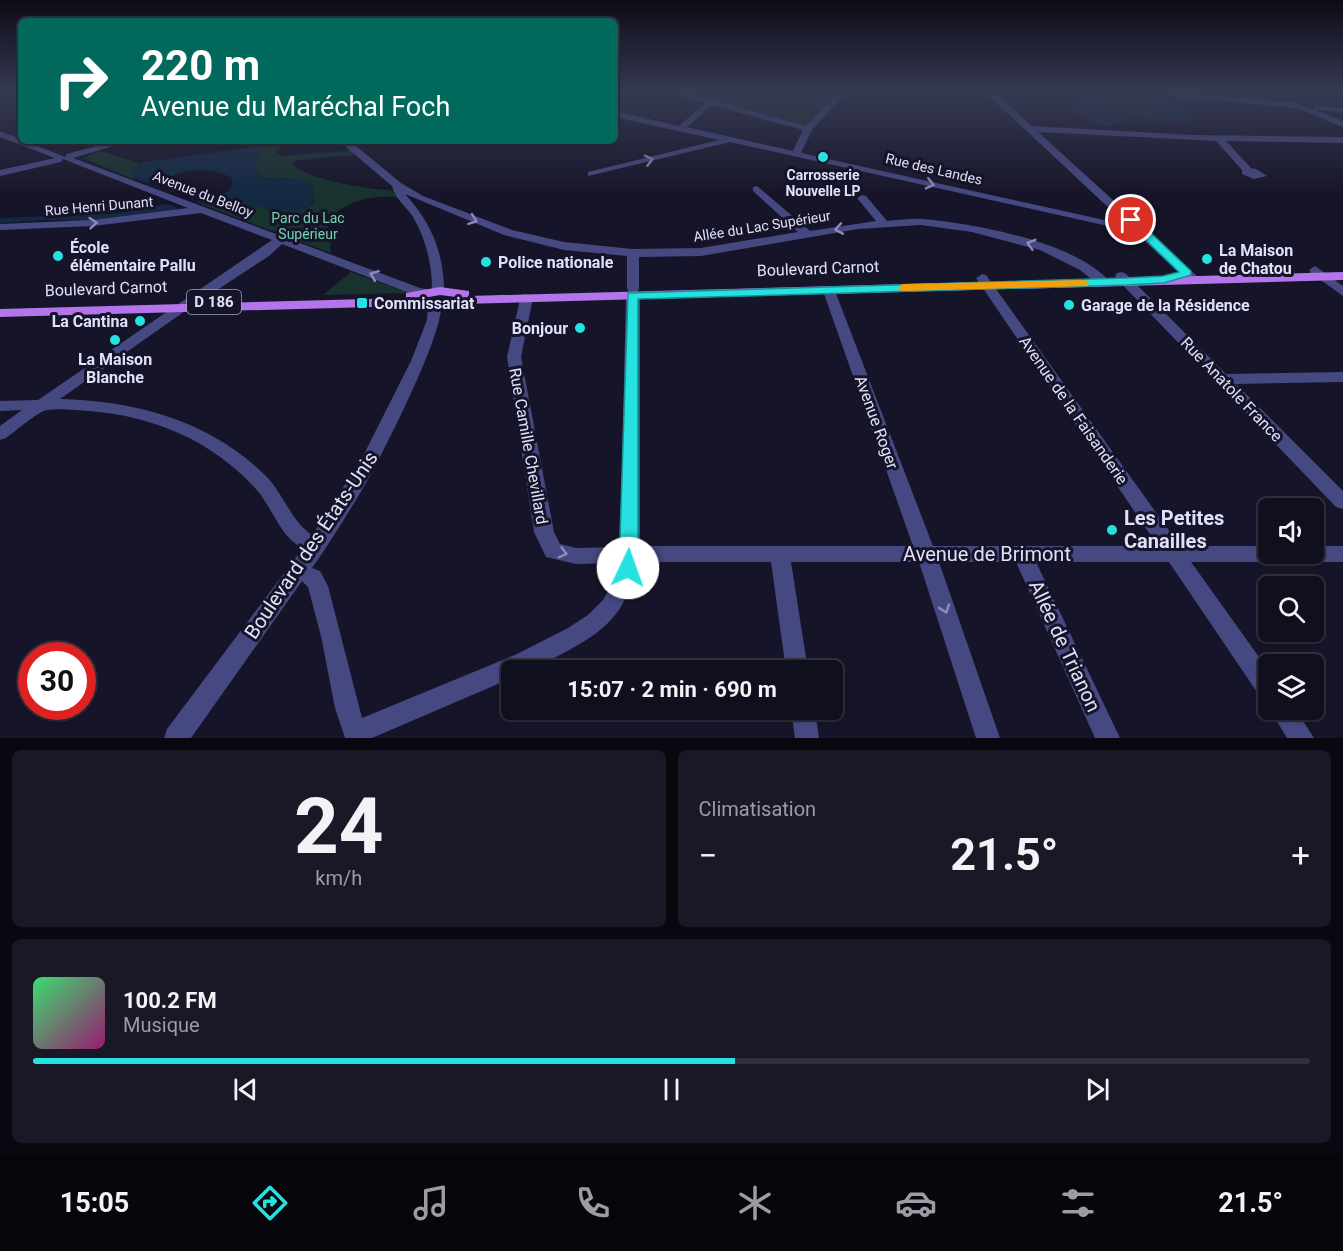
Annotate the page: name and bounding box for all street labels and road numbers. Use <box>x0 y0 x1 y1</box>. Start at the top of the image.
street label: Rue des Landes <box>884 150 984 188</box>
street label: Avenue du Belloy <box>151 168 256 221</box>
street label: Rue Henri Dunant <box>44 193 154 219</box>
street label: Allée du Lac Supérieur <box>692 207 832 245</box>
street label: Boulevard Carnot <box>756 257 880 280</box>
street label: Boulevard Carnot <box>44 277 168 300</box>
road number: D 186 <box>187 290 241 314</box>
street label: Avenue de la Faisanderie <box>1015 333 1132 488</box>
street label: Rue Anatole France <box>1177 333 1286 446</box>
street label: Rue Camille Chevillard <box>505 366 552 526</box>
street label: Avenue Roger <box>851 373 902 472</box>
street label: Boulevard des États-Unis <box>239 447 383 643</box>
street label: Avenue de Brimont <box>903 542 1071 566</box>
street label: Allée de Trianon <box>1024 576 1106 716</box>

